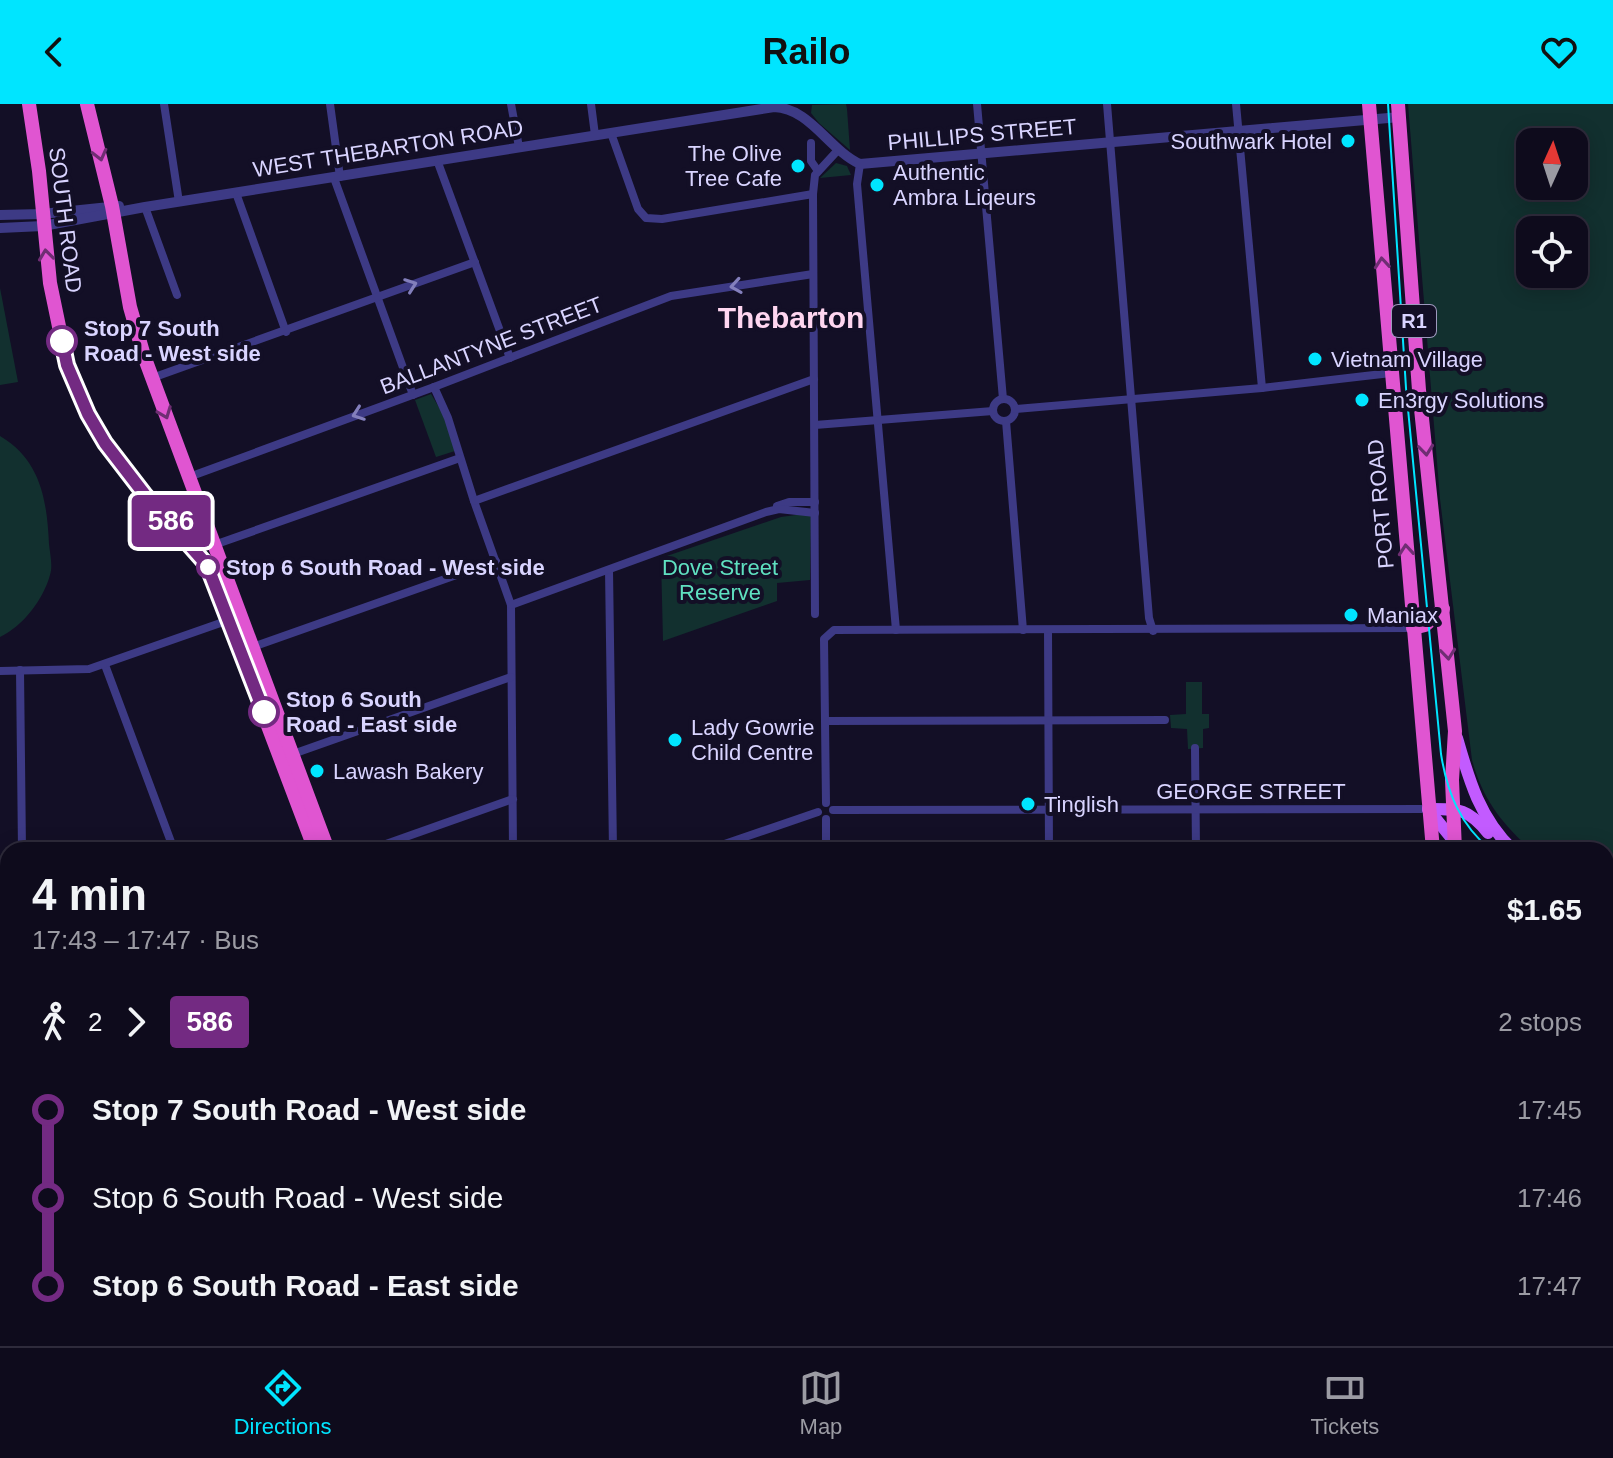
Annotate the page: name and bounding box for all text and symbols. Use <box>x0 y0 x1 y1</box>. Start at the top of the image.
icon: back <box>32 30 76 74</box>
icon: heart <box>1537 30 1581 74</box>
text: Railo <box>762 31 851 72</box>
street label: PHILLIPS STREET <box>887 114 1078 155</box>
street label: WEST THEBARTON ROAD <box>251 115 525 182</box>
north arrow <box>1516 128 1588 200</box>
map controls <box>1516 128 1588 288</box>
place label: Southwark Hotel <box>1171 129 1332 154</box>
marker: Southwark Hotel <box>1339 132 1357 150</box>
place label: The Olive Tree Cafe <box>685 141 782 191</box>
street label: SOUTH ROAD <box>44 146 87 294</box>
one-way arrow <box>91 148 108 162</box>
marker: The Olive Tree Cafe <box>789 157 807 175</box>
place label: Authentic Ambra Liqeurs <box>893 160 1036 210</box>
marker: Authentic Ambra Liqeurs <box>868 176 886 194</box>
button: locate <box>1516 216 1588 288</box>
one-way arrow <box>38 248 55 262</box>
one-way arrow <box>1374 256 1391 269</box>
one-way arrow <box>729 277 743 294</box>
one-way arrow <box>404 278 418 295</box>
street label: BALLANTYNE STREET <box>377 292 606 399</box>
district label: Thebarton <box>718 301 864 334</box>
road number: R1 <box>1392 305 1436 337</box>
place label: Stop 7 South Road - West side <box>84 316 261 366</box>
marker: Stop 7 South Road - West side <box>47 326 77 356</box>
place label: Vietnam Village <box>1331 347 1483 372</box>
marker: Vietnam Village <box>1306 350 1324 368</box>
place label: En3rgy Solutions <box>1378 388 1544 413</box>
marker: En3rgy Solutions <box>1353 391 1371 409</box>
one-way arrow <box>352 404 366 421</box>
one-way arrow <box>155 405 172 419</box>
street label: PORT ROAD <box>1362 438 1399 570</box>
one-way arrow <box>1417 444 1434 457</box>
line badge: 586 <box>125 495 217 547</box>
text: 586 <box>148 505 194 536</box>
one-way arrow <box>1398 543 1415 556</box>
place label: Stop 6 South Road - West side <box>226 555 545 580</box>
park label: Dove Street Reserve <box>662 555 778 605</box>
marker: Stop 6 South Road - West side <box>197 556 219 578</box>
place label: Maniax <box>1367 603 1438 628</box>
marker: Maniax <box>1342 606 1360 624</box>
one-way arrow <box>1439 648 1456 661</box>
place label: Stop 6 South Road - East side <box>286 687 457 737</box>
marker: Stop 6 South Road - East side <box>249 697 279 727</box>
place label: Lady Gowrie Child Centre <box>691 715 815 765</box>
marker: Lady Gowrie Child Centre <box>666 731 684 749</box>
place label: Lawash Bakery <box>333 759 483 784</box>
marker: Lawash Bakery <box>308 762 326 780</box>
street label: GEORGE STREET <box>1156 779 1346 804</box>
place label: Tinglish <box>1044 792 1119 817</box>
marker: Tinglish <box>1019 795 1037 813</box>
text: 4 min <box>32 870 147 919</box>
text: $1.65 <box>1507 893 1582 926</box>
text: 17:43 – 17:47 · Bus <box>32 925 259 955</box>
icon: walk <box>32 1000 76 1044</box>
icon: forward <box>114 1000 158 1044</box>
text: 586 <box>186 1006 233 1037</box>
text: 2 <box>88 1007 102 1037</box>
text: 2 stops <box>1498 1007 1582 1037</box>
text: Stop 7 South Road - West side <box>92 1093 526 1126</box>
text: 17:45 <box>1517 1095 1582 1125</box>
text: Stop 6 South Road - West side <box>92 1181 503 1214</box>
text: 17:46 <box>1517 1183 1582 1213</box>
text: Stop 6 South Road - East side <box>92 1269 519 1302</box>
text: 17:47 <box>1517 1271 1582 1301</box>
tab: Directions <box>234 1366 332 1440</box>
tab: Map <box>799 1366 843 1440</box>
tab: Tickets <box>1310 1366 1379 1440</box>

